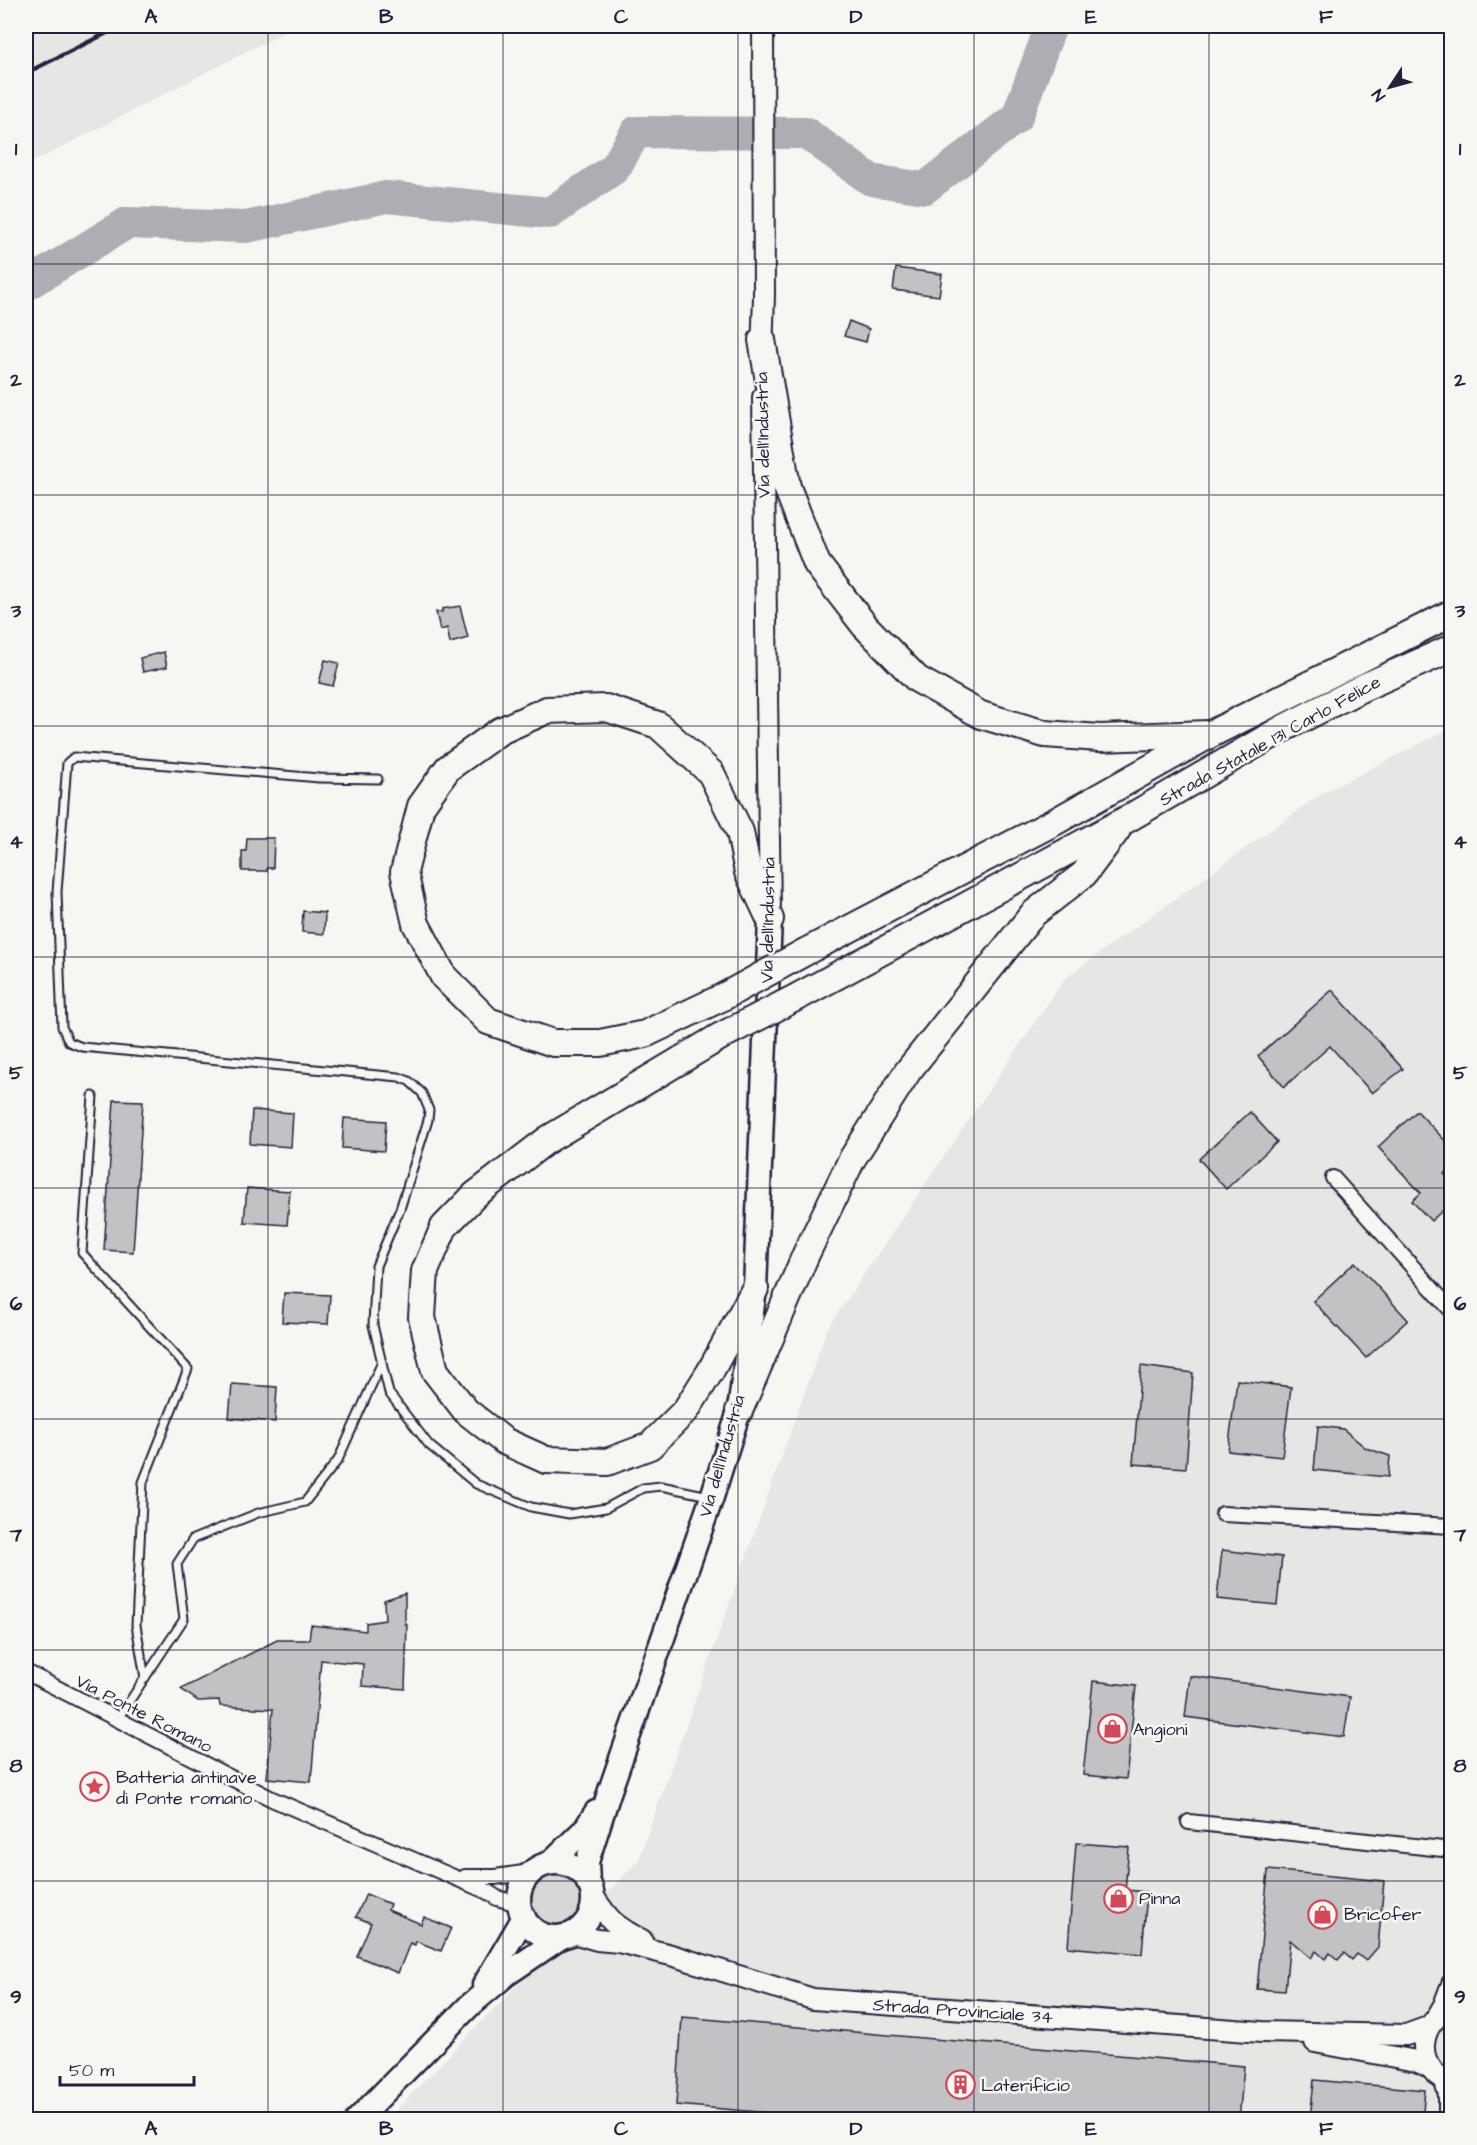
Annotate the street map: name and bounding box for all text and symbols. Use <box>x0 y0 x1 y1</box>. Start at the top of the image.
text: A <box>145 3 158 31</box>
text: B <box>379 3 394 31</box>
text: C <box>614 3 629 31</box>
text: D <box>850 3 863 31</box>
text: E <box>1085 3 1097 31</box>
text: F <box>1319 3 1334 31</box>
north arrow <box>1360 57 1420 117</box>
text: N <box>1367 85 1391 106</box>
text: 1 <box>15 135 18 163</box>
text: 1 <box>1459 135 1462 163</box>
text: 2 <box>9 366 22 394</box>
text: 2 <box>1453 366 1466 394</box>
street label: Via dell'Industria <box>749 372 777 498</box>
text: 3 <box>10 597 22 625</box>
text: 3 <box>1454 597 1466 625</box>
street label: Strada Statale 131 Carlo Felice <box>1155 669 1385 812</box>
text: 4 <box>9 828 23 856</box>
text: 4 <box>1453 828 1467 856</box>
street label: Via dell'Industria <box>754 857 782 983</box>
text: 5 <box>9 1059 24 1087</box>
text: 5 <box>1453 1059 1468 1087</box>
text: 6 <box>10 1290 23 1318</box>
text: 6 <box>1454 1290 1467 1318</box>
street label: Via dell'Industria <box>693 1392 751 1520</box>
text: 7 <box>9 1521 23 1549</box>
text: 7 <box>1453 1521 1467 1549</box>
street label: Via Ponte Romano <box>71 1669 217 1759</box>
shop icon: Angioni <box>1096 1713 1128 1745</box>
place label: Angioni <box>1133 1717 1188 1743</box>
text: 8 <box>10 1752 23 1780</box>
text: 8 <box>1454 1752 1467 1780</box>
place label: Batteria antinave di Ponte romano <box>116 1765 257 1811</box>
place icon: Batteria antinave di Ponte romano <box>79 1771 111 1803</box>
shop icon: Pinna <box>1102 1882 1134 1914</box>
place label: Pinna <box>1139 1886 1180 1911</box>
shop icon: Bricofer <box>1307 1898 1339 1930</box>
place label: Bricofer <box>1344 1902 1421 1927</box>
text: 9 <box>10 1983 22 2011</box>
text: 9 <box>1454 1983 1466 2011</box>
street label: Strada Provinciale 34 <box>872 1992 1054 2030</box>
scale bar <box>60 2049 194 2087</box>
text: 50 m <box>69 2058 114 2083</box>
building icon: Laterificio <box>944 2069 976 2101</box>
place label: Laterificio <box>981 2073 1070 2098</box>
text: A <box>145 2115 158 2143</box>
text: B <box>379 2115 394 2143</box>
text: C <box>614 2115 629 2143</box>
text: D <box>850 2115 863 2143</box>
text: E <box>1085 2115 1097 2143</box>
text: F <box>1319 2115 1334 2143</box>

